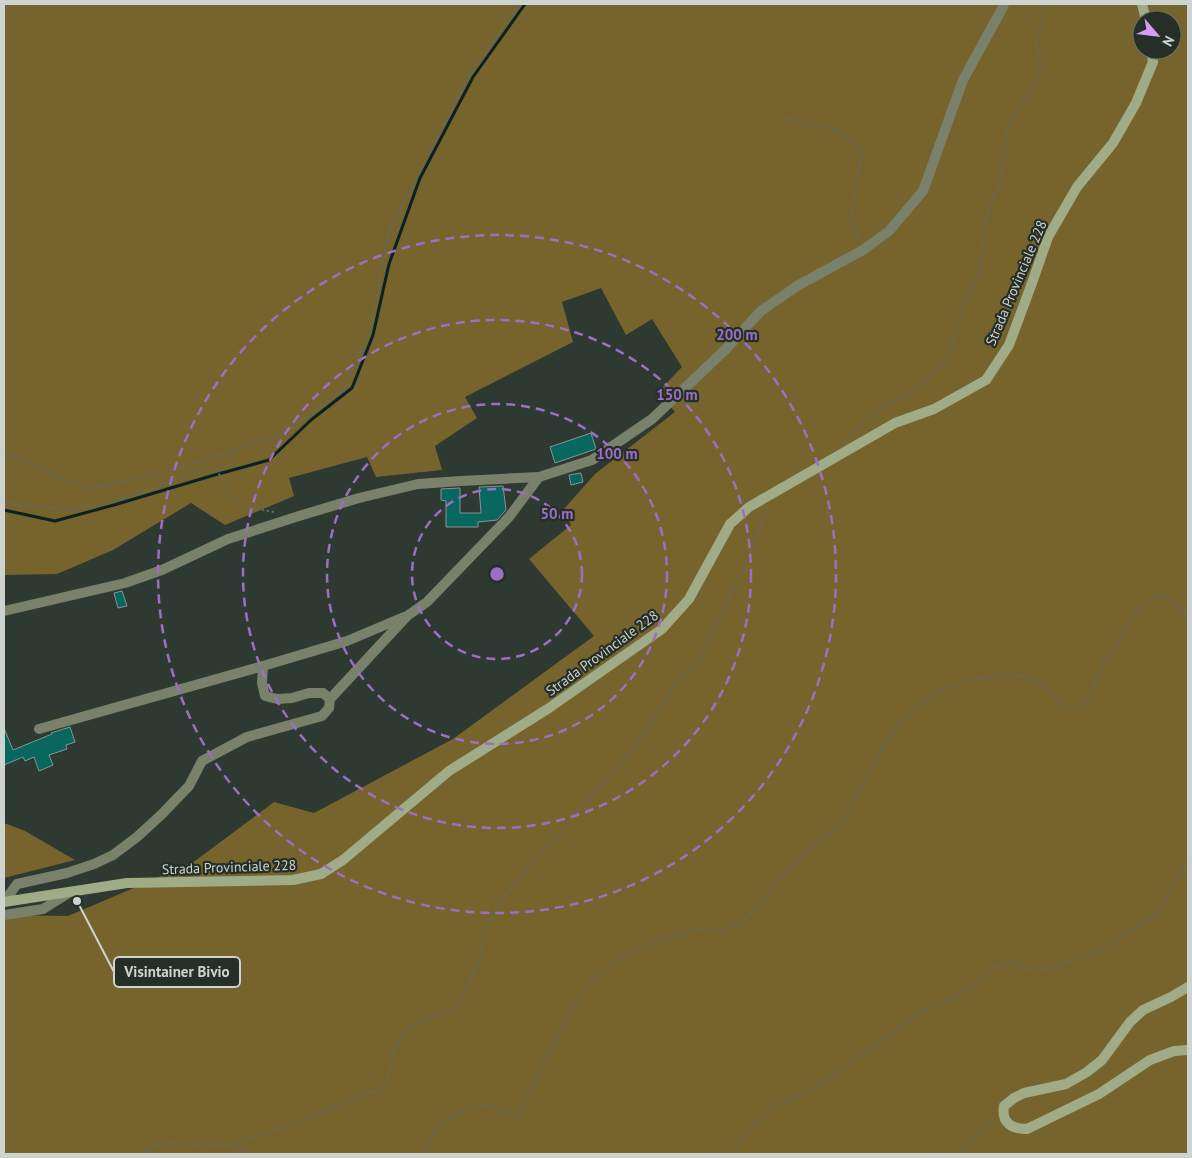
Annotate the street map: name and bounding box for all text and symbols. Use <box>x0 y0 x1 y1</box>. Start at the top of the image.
north arrow <box>1132 10 1182 60</box>
text: N <box>1158 33 1179 49</box>
street label: Strada Provinciale 228 <box>981 218 1051 348</box>
text: 200 m <box>716 325 758 344</box>
text: 150 m <box>656 385 698 404</box>
text: 100 m <box>596 444 638 463</box>
text: 50 m <box>541 504 573 523</box>
centre of rings <box>488 565 506 583</box>
street label: Strada Provinciale 228 <box>542 606 662 700</box>
street label: Strada Provinciale 228 <box>161 856 297 878</box>
callout: Visintainer Bivio <box>114 957 240 987</box>
text: Visintainer Bivio <box>123 962 230 981</box>

